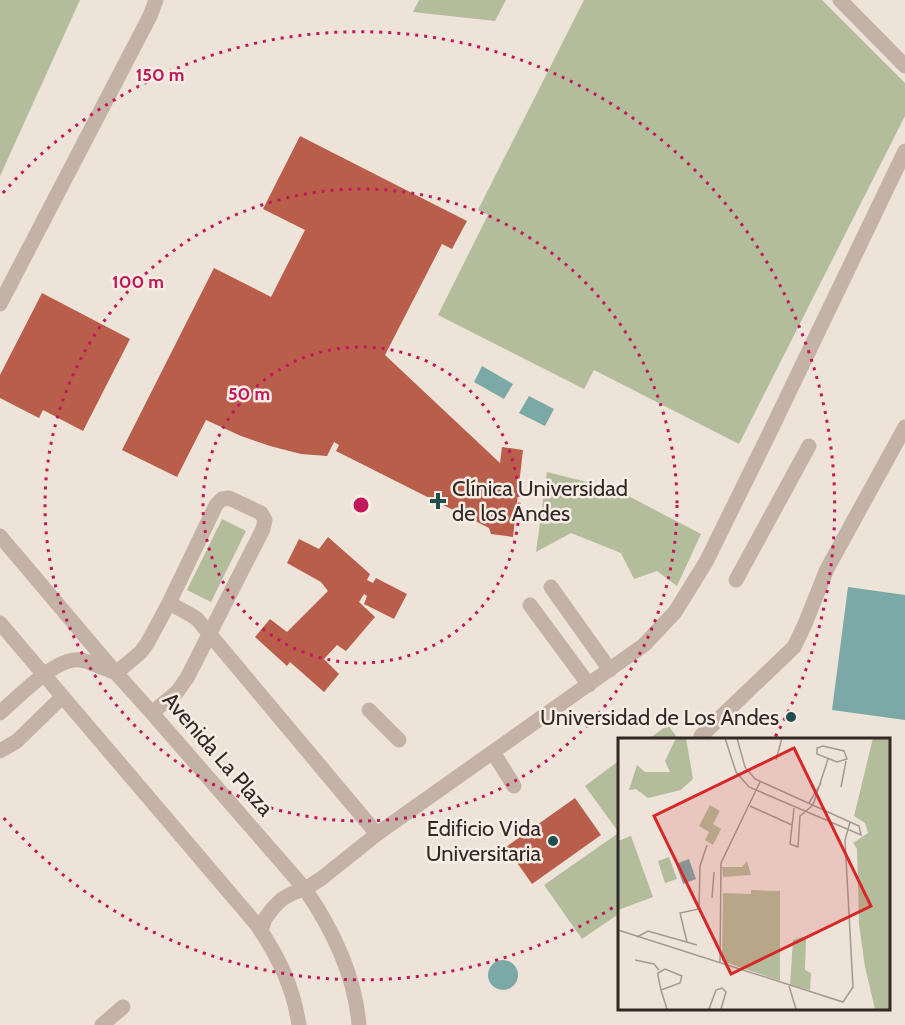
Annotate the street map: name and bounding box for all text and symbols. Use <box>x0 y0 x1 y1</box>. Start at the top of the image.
text: 150 m <box>136 64 184 86</box>
text: 100 m <box>112 271 164 293</box>
text: 50 m <box>228 383 270 405</box>
place label: Clínica Universidad de los Andes <box>452 475 628 527</box>
marker: Clínica Universidad de los Andes <box>429 492 447 510</box>
centre of rings <box>351 495 371 515</box>
street label: Avenida La Plaza <box>157 687 279 822</box>
place label: Universidad de Los Andes <box>540 704 779 731</box>
marker: Universidad de Los Andes <box>784 710 798 724</box>
inset map <box>618 738 890 1010</box>
place label: Edificio Vida Universitaria <box>426 815 541 867</box>
marker: Edificio Vida Universitaria <box>546 834 560 848</box>

